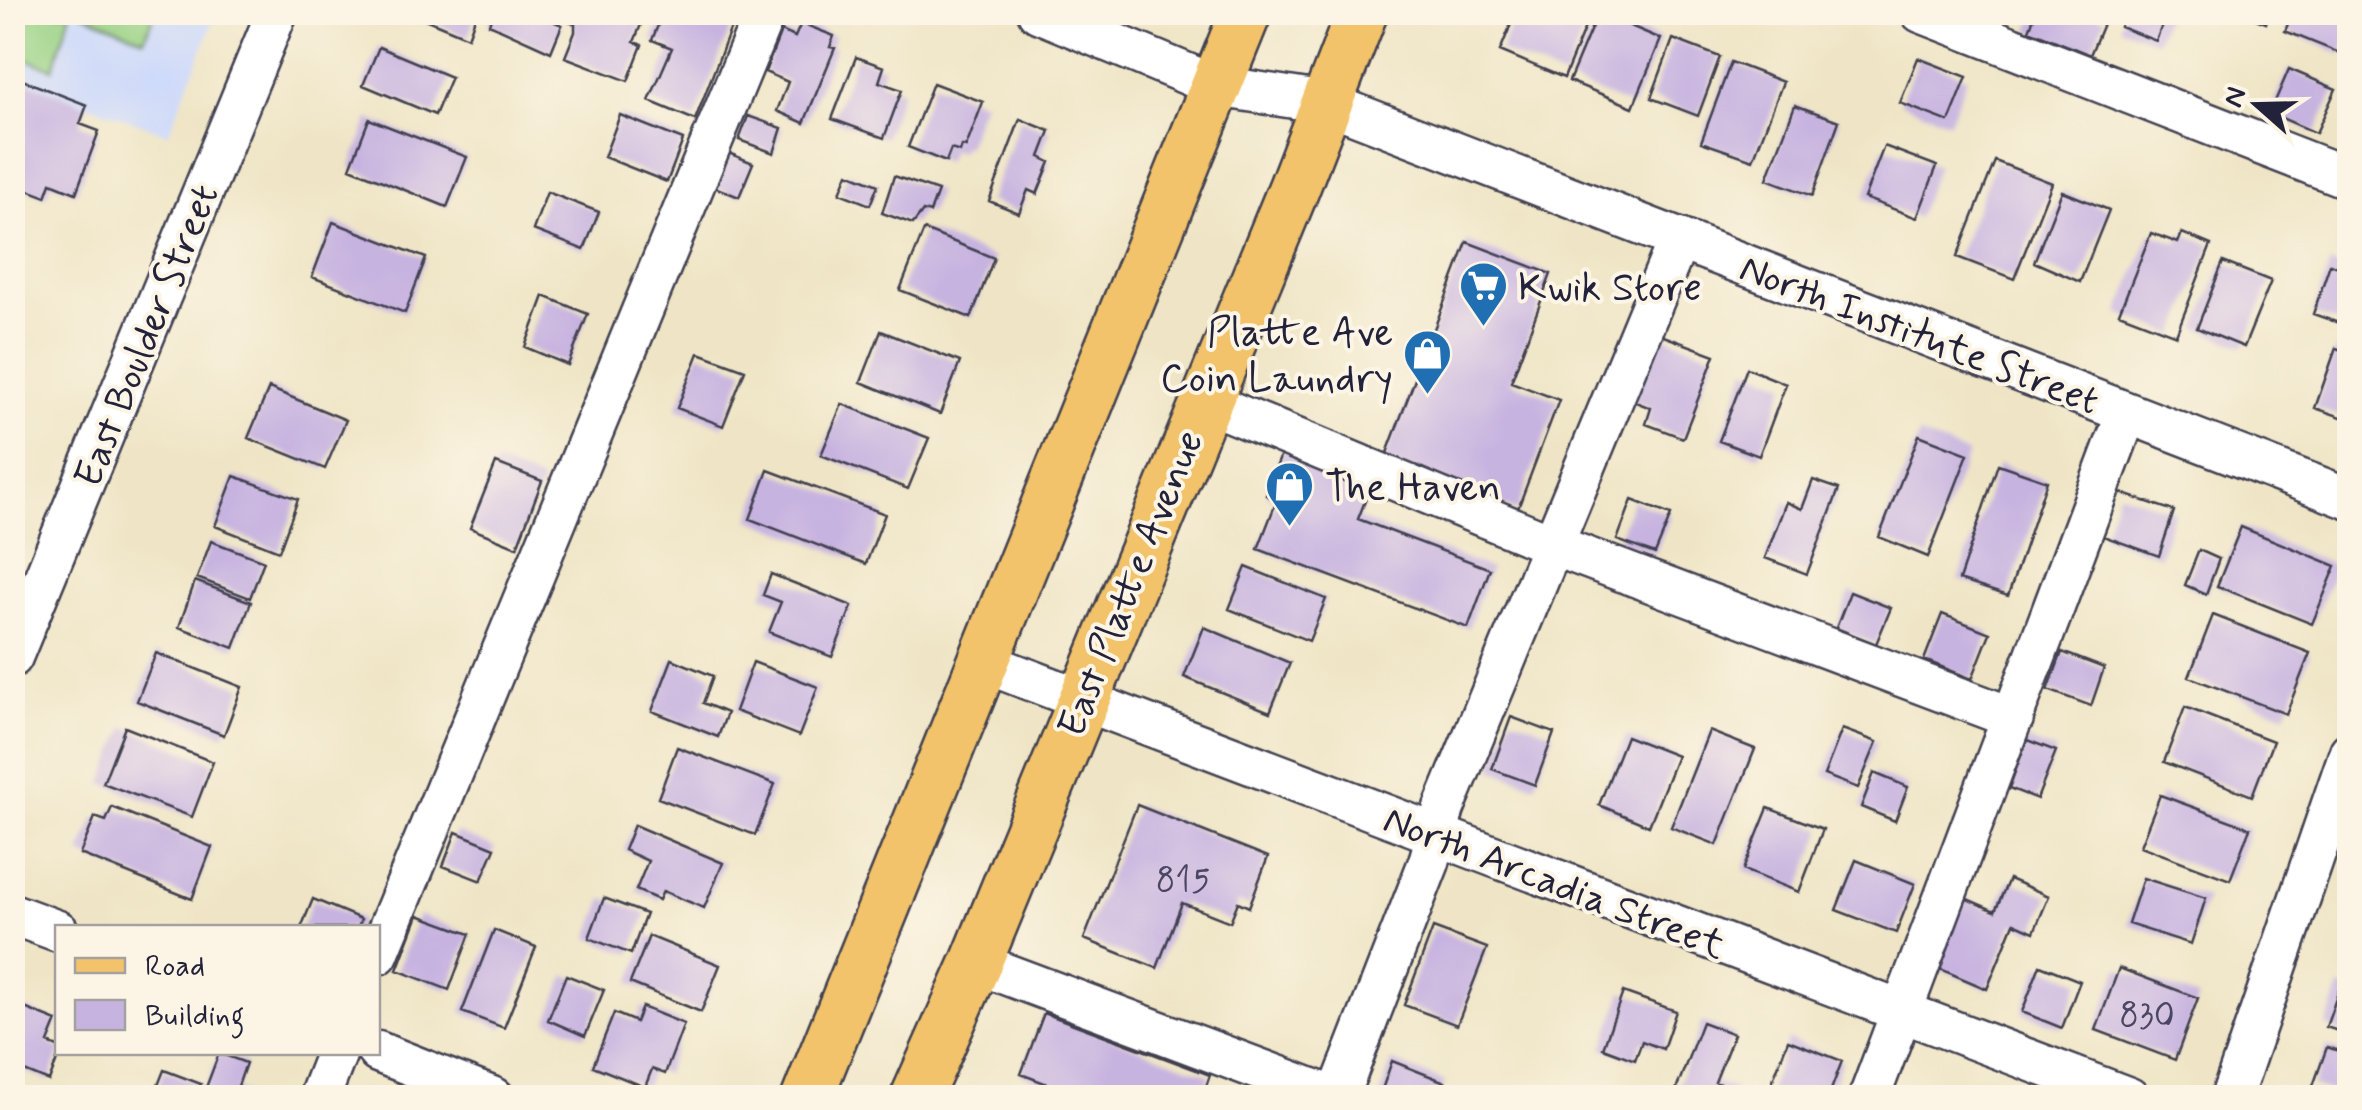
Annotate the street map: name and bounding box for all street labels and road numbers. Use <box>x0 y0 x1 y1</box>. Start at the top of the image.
street label: East Boulder Street <box>63 177 232 495</box>
street label: North Institute Street <box>1732 243 2106 428</box>
street label: East Platte Avenue <box>1047 423 1217 745</box>
street label: North Arcadia Street <box>1376 795 1732 973</box>

